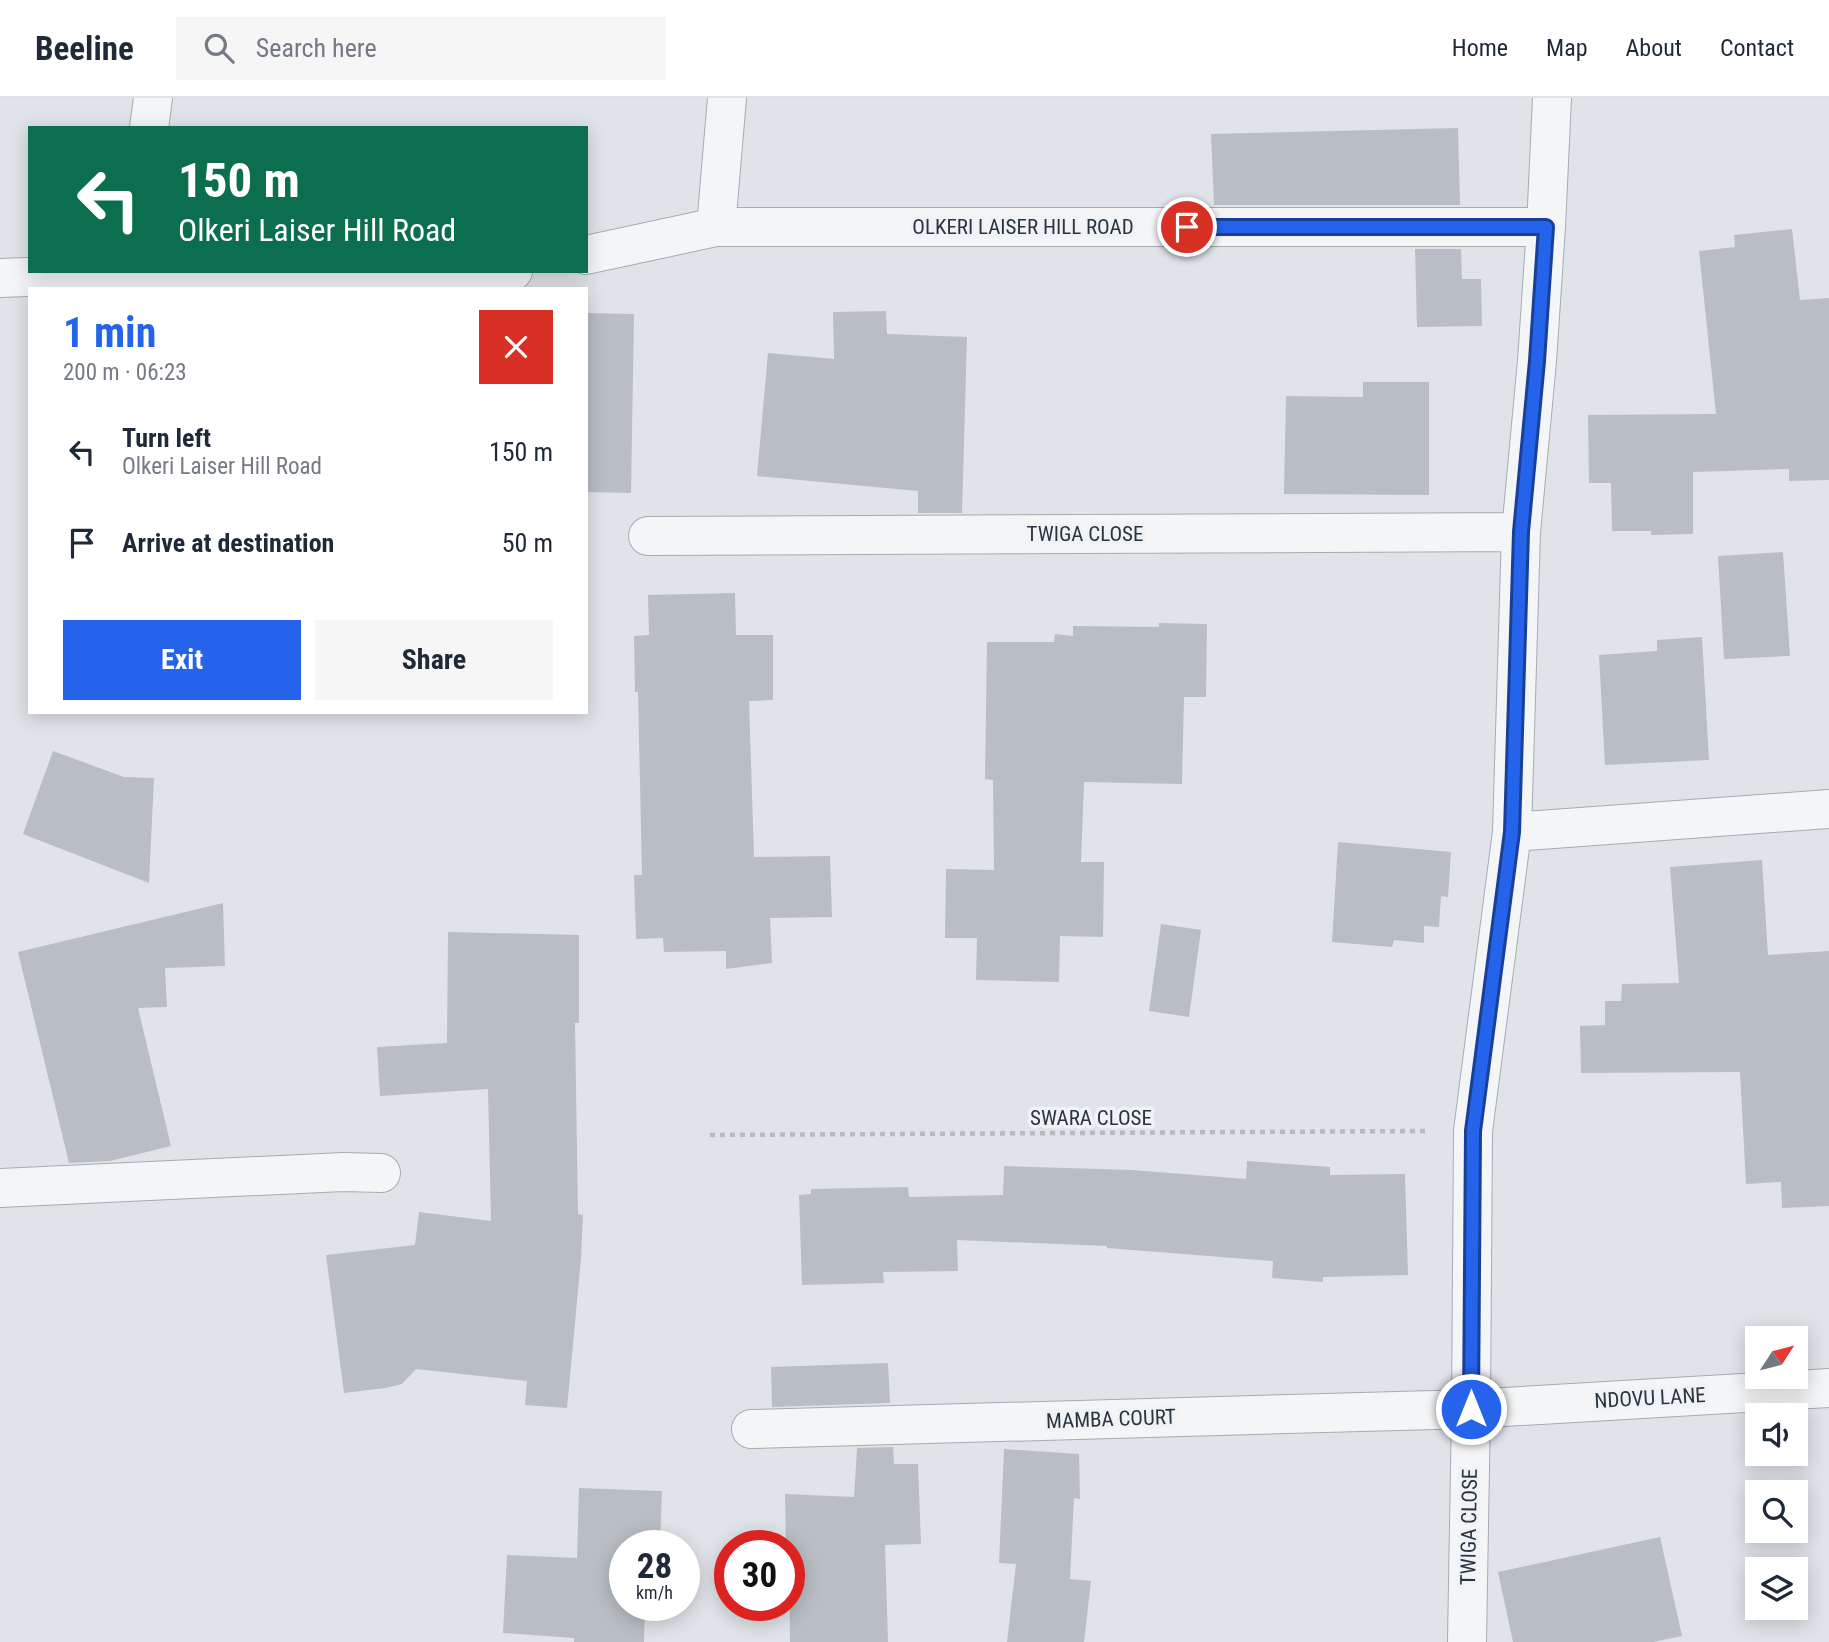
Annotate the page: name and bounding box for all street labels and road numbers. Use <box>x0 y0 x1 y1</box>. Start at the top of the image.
street label: OLKERI LAISER HILL ROAD <box>912 215 1134 239</box>
street label: TWIGA CLOSE <box>1027 522 1143 546</box>
street label: SWARA CLOSE <box>1030 1106 1152 1130</box>
street label: NDOVU LANE <box>1594 1383 1706 1413</box>
street label: MAMBA COURT <box>1046 1405 1176 1433</box>
street label: TWIGA CLOSE <box>1456 1468 1482 1586</box>

